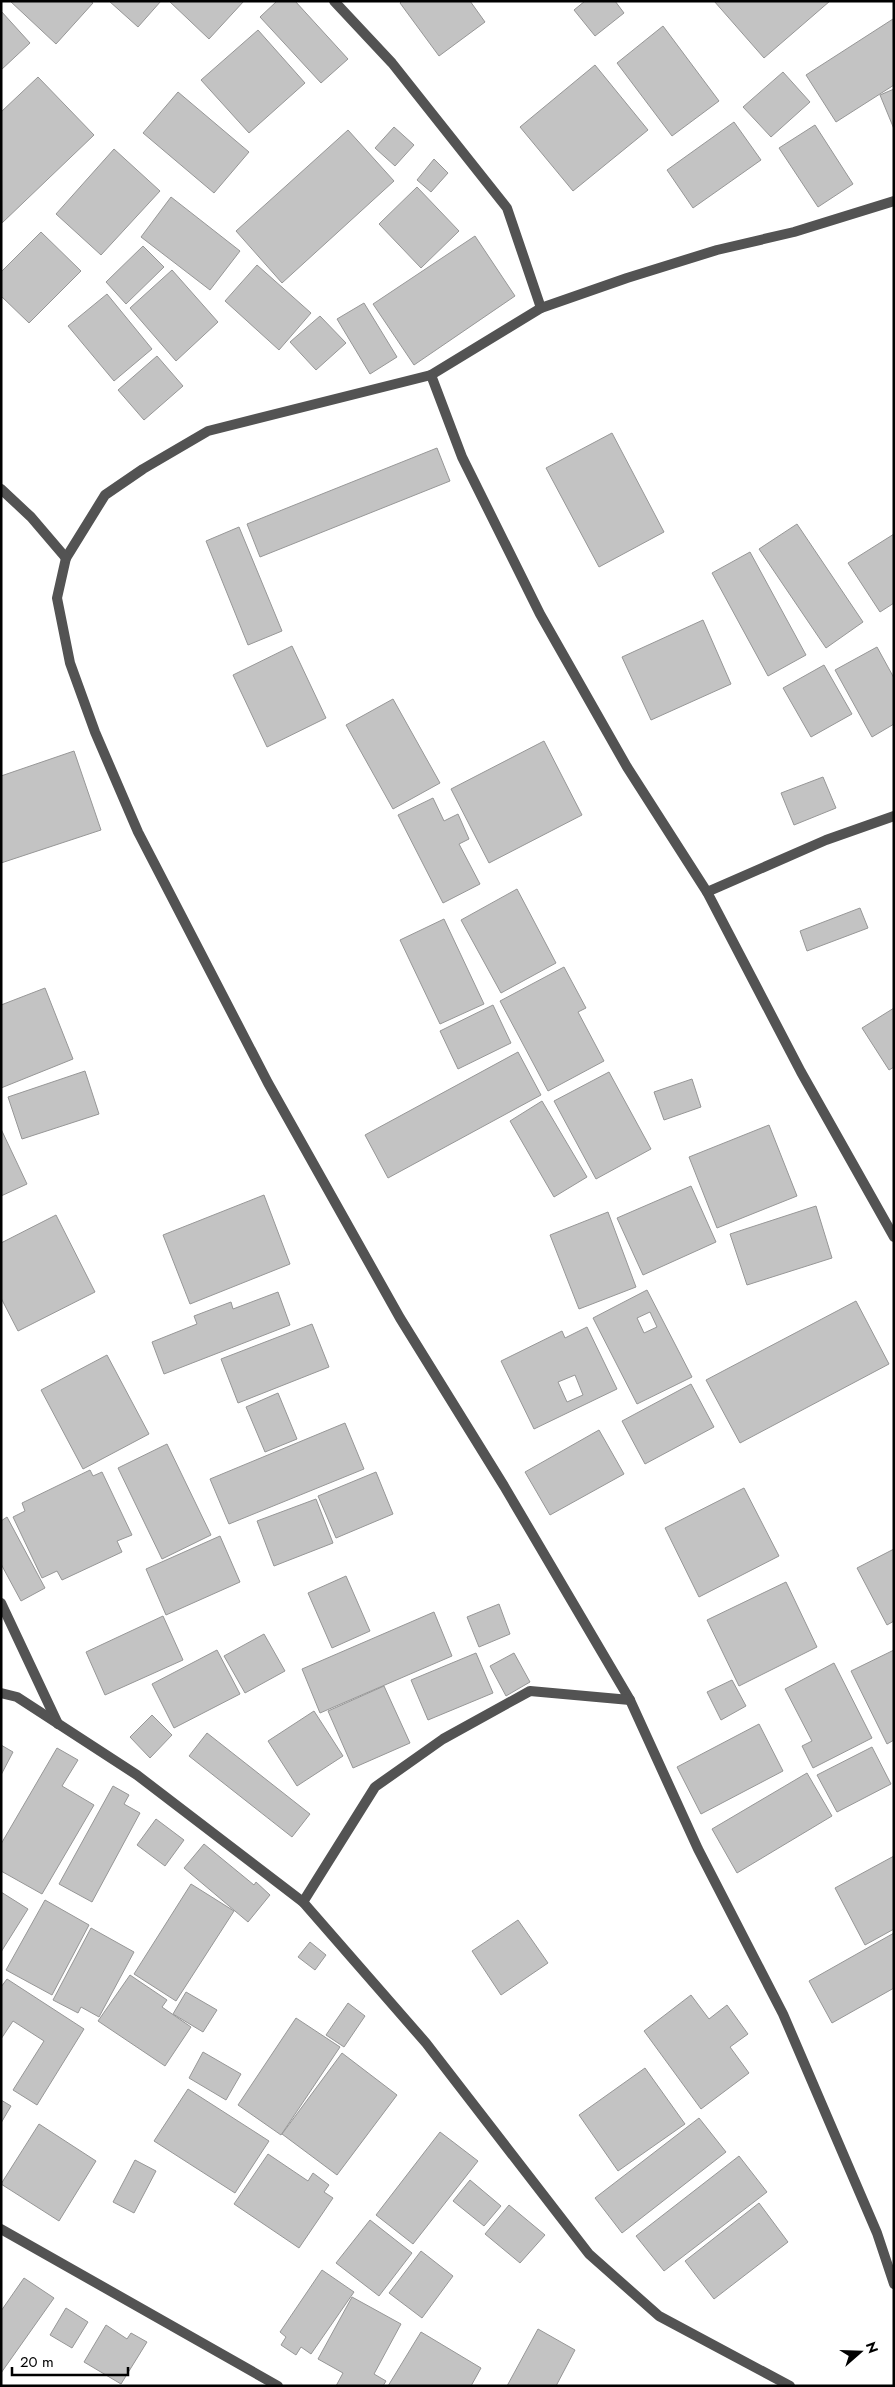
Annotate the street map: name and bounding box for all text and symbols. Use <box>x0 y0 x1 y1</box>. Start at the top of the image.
north arrow <box>835 2327 885 2377</box>
text: N <box>861 2339 884 2356</box>
scale bar <box>12 2344 129 2376</box>
text: 20 m <box>20 2351 54 2373</box>

